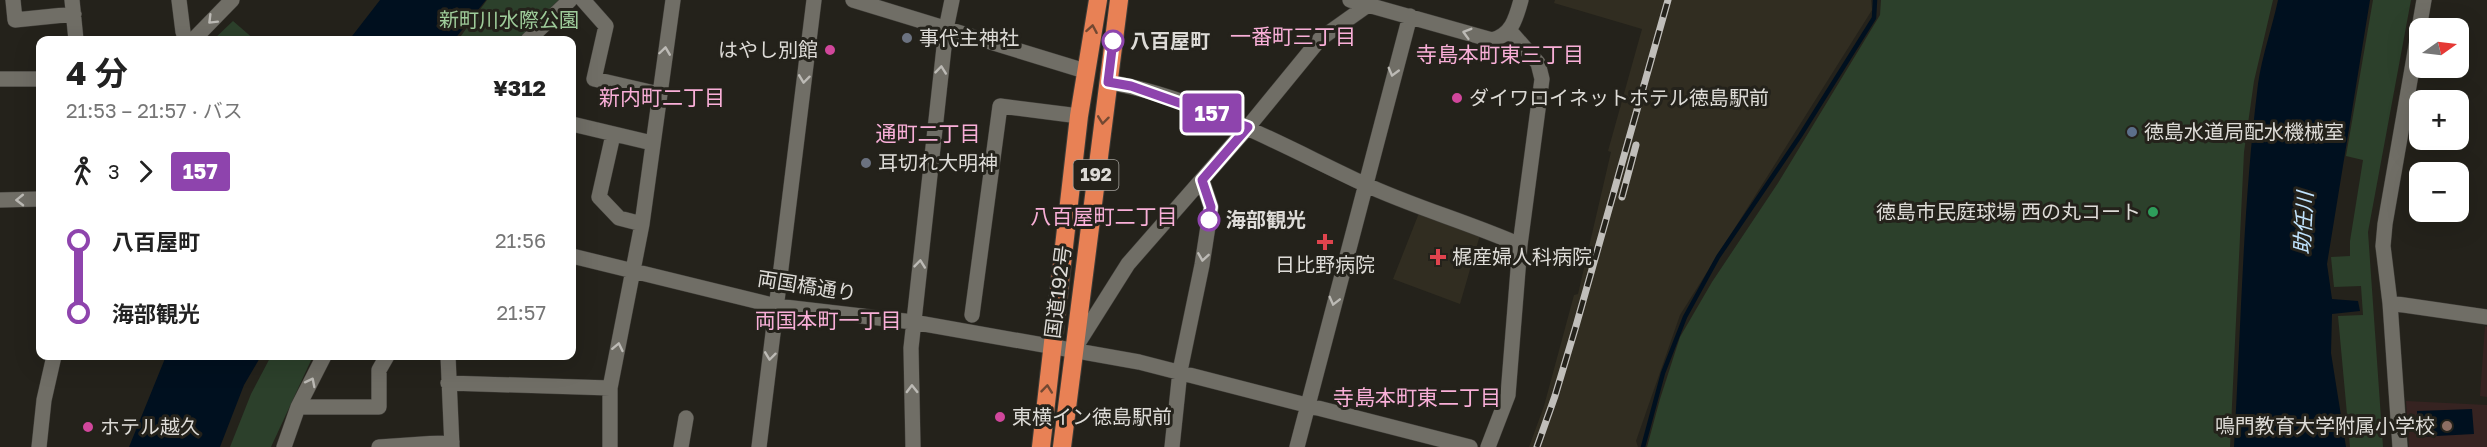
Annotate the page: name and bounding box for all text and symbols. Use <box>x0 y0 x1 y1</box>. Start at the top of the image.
park label: 新町川水際公園 <box>439 7 579 31</box>
one-way arrow <box>209 13 220 24</box>
north arrow <box>2409 18 2469 78</box>
map controls <box>2409 18 2469 222</box>
district label: 一番町三丁目 <box>1230 23 1356 49</box>
one-way arrow <box>1085 24 1098 34</box>
place label: 事代主神社 <box>919 25 1019 49</box>
one-way arrow <box>1462 27 1472 40</box>
place label: 八百屋町 <box>1130 28 1210 52</box>
marker: 八百屋町 <box>1102 30 1124 52</box>
marker: 事代主神社 <box>900 31 914 45</box>
place label: はやし別館 <box>718 37 818 61</box>
district label: 寺島本町東三丁目 <box>1416 41 1584 67</box>
marker: はやし別館 <box>823 43 837 57</box>
one-way arrow <box>659 47 671 56</box>
text: 4 分 <box>66 53 128 92</box>
one-way arrow <box>935 66 947 75</box>
one-way arrow <box>1388 67 1401 77</box>
text: ¥312 <box>493 74 546 101</box>
one-way arrow <box>798 74 811 83</box>
district label: 新内町二丁目 <box>599 84 725 110</box>
place label: ダイワロイネットホテル徳島駅前 <box>1469 85 1769 109</box>
button: + <box>2409 90 2469 150</box>
marker: ダイワロイネットホテル徳島駅前 <box>1450 91 1464 105</box>
line badge: 157 <box>1178 94 1246 132</box>
text: 21:53 – 21:57 · バス <box>66 98 243 122</box>
text: 157 <box>1194 100 1230 126</box>
one-way arrow <box>1097 116 1110 125</box>
place label: 徳島水道局配水機械室 <box>2144 119 2344 143</box>
district label: 通町二丁目 <box>876 120 981 146</box>
marker: 徳島水道局配水機械室 <box>2125 125 2139 139</box>
place label: 耳切れ大明神 <box>878 150 998 174</box>
icon: walk <box>66 155 99 188</box>
icon: forward <box>129 155 162 188</box>
marker: 耳切れ大明神 <box>859 156 873 170</box>
text: 157 <box>183 158 218 184</box>
text: 3 <box>108 159 120 183</box>
road number: 192 <box>1074 160 1118 190</box>
button: − <box>2409 162 2469 222</box>
water label: 助任川 <box>2288 189 2318 255</box>
one-way arrow <box>16 193 25 206</box>
place label: 徳島市民庭球場 西の丸コート <box>1876 199 2141 223</box>
district label: 八百屋町二丁目 <box>1031 203 1178 229</box>
marker: 徳島市民庭球場 西の丸コート <box>2146 205 2160 219</box>
place label: 海部観光 <box>1226 207 1306 231</box>
marker: 海部観光 <box>1198 209 1220 231</box>
text: 八百屋町 <box>112 228 200 255</box>
text: 21:56 <box>495 228 546 252</box>
marker: 日比野病院 <box>1316 233 1334 251</box>
street label: 国道192号 <box>1039 244 1075 340</box>
place label: 梶産婦人科病院 <box>1452 244 1592 268</box>
marker: 梶産婦人科病院 <box>1429 248 1447 266</box>
one-way arrow <box>1198 252 1210 262</box>
place label: 日比野病院 <box>1275 252 1375 276</box>
one-way arrow <box>913 260 926 269</box>
street label: 両国橋通り <box>756 265 858 305</box>
one-way arrow <box>1329 296 1342 306</box>
text: 海部観光 <box>112 300 200 327</box>
text: 21:57 <box>497 300 546 324</box>
district label: 両国本町一丁目 <box>755 307 902 333</box>
one-way arrow <box>611 343 624 353</box>
one-way arrow <box>764 351 776 360</box>
one-way arrow <box>304 377 316 388</box>
one-way arrow <box>906 384 918 393</box>
one-way arrow <box>1040 384 1053 393</box>
district label: 寺島本町東二丁目 <box>1333 384 1501 410</box>
place label: 東横イン徳島駅前 <box>1012 404 1172 428</box>
marker: 東横イン徳島駅前 <box>993 410 1007 424</box>
place label: 鳴門教育大学附属小学校 <box>2215 413 2435 437</box>
place label: ホテル越久 <box>100 414 200 438</box>
marker: 鳴門教育大学附属小学校 <box>2440 419 2454 433</box>
marker: ホテル越久 <box>81 420 95 434</box>

